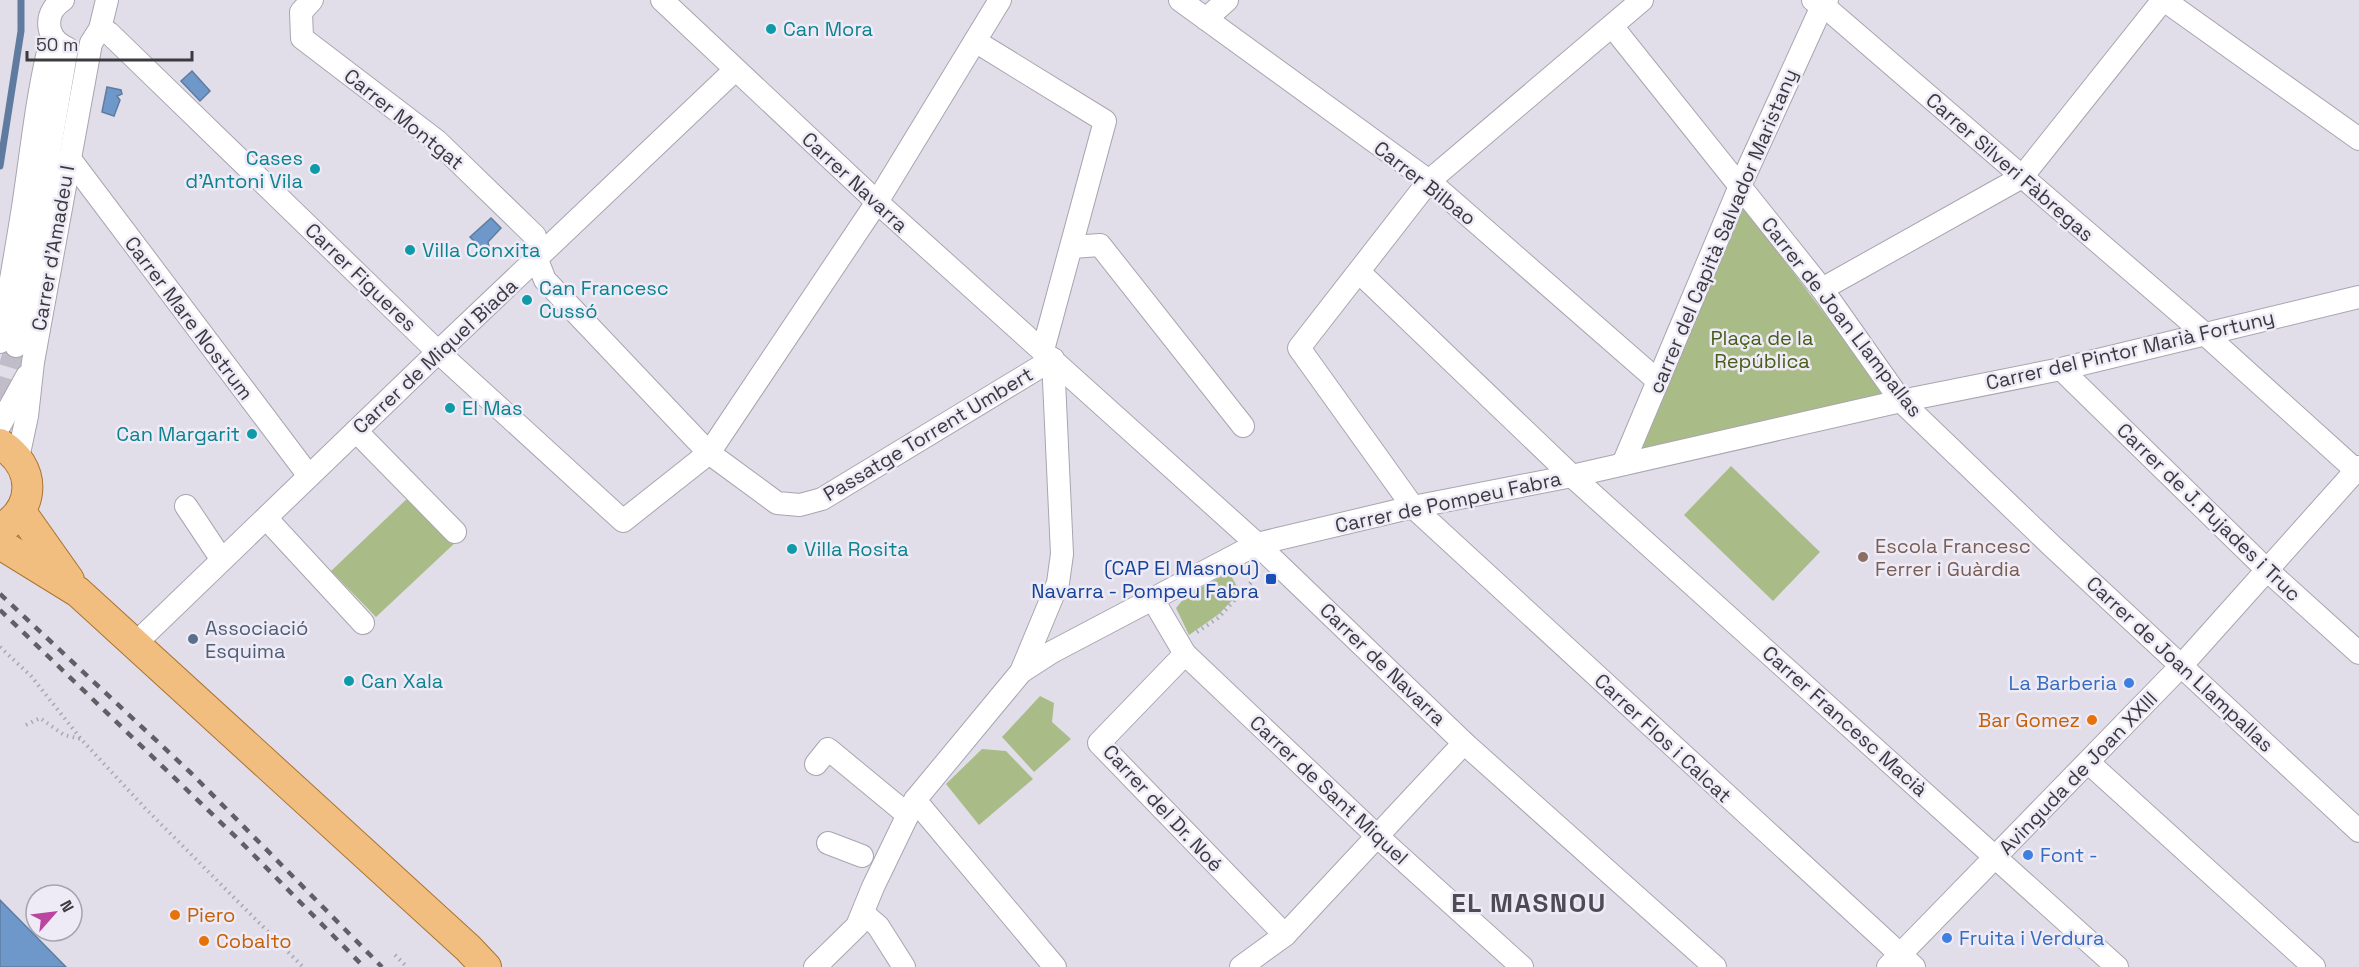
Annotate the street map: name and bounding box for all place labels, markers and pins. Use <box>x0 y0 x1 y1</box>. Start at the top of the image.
place label: Can Mora <box>783 16 873 42</box>
marker: Can Mora <box>764 22 778 36</box>
place label: Cases d'Antoni Vila <box>185 145 303 194</box>
marker: Cases d'Antoni Vila <box>308 162 322 176</box>
place label: Villa Conxita <box>422 237 541 263</box>
marker: Villa Conxita <box>403 243 417 257</box>
place label: Can Francesc Cussó <box>539 275 669 324</box>
marker: Can Francesc Cussó <box>520 293 534 307</box>
place label: El Mas <box>462 395 523 421</box>
marker: El Mas <box>443 401 457 415</box>
place label: Can Margarit <box>116 421 240 447</box>
marker: Can Margarit <box>245 427 259 441</box>
place label: Escola Francesc Ferrer i Guàrdia <box>1875 533 2031 582</box>
place label: Villa Rosita <box>804 536 909 562</box>
marker: Villa Rosita <box>785 542 799 556</box>
marker: Escola Francesc Ferrer i Guàrdia <box>1856 550 1870 564</box>
place label: (CAP El Masnou) Navarra - Pompeu Fabra <box>1031 555 1259 604</box>
marker: (CAP El Masnou) Navarra - Pompeu Fabra <box>1264 572 1278 586</box>
place label: Associació Esquima <box>205 615 308 664</box>
marker: Associació Esquima <box>186 632 200 646</box>
place label: Can Xala <box>361 668 443 694</box>
place label: La Barberia <box>2009 670 2117 696</box>
marker: Can Xala <box>342 674 356 688</box>
marker: La Barberia <box>2122 676 2136 690</box>
place label: Bar Gomez <box>1978 707 2080 733</box>
marker: Bar Gomez <box>2085 713 2099 727</box>
place label: Font - <box>2040 842 2098 868</box>
marker: Font - <box>2021 848 2035 862</box>
place label: Piero <box>187 902 235 928</box>
marker: Piero <box>168 908 182 922</box>
place label: Fruita i Verdura <box>1959 925 2105 951</box>
place label: Cobalto <box>216 928 292 954</box>
marker: Fruita i Verdura <box>1940 931 1954 945</box>
marker: Cobalto <box>197 934 211 948</box>

